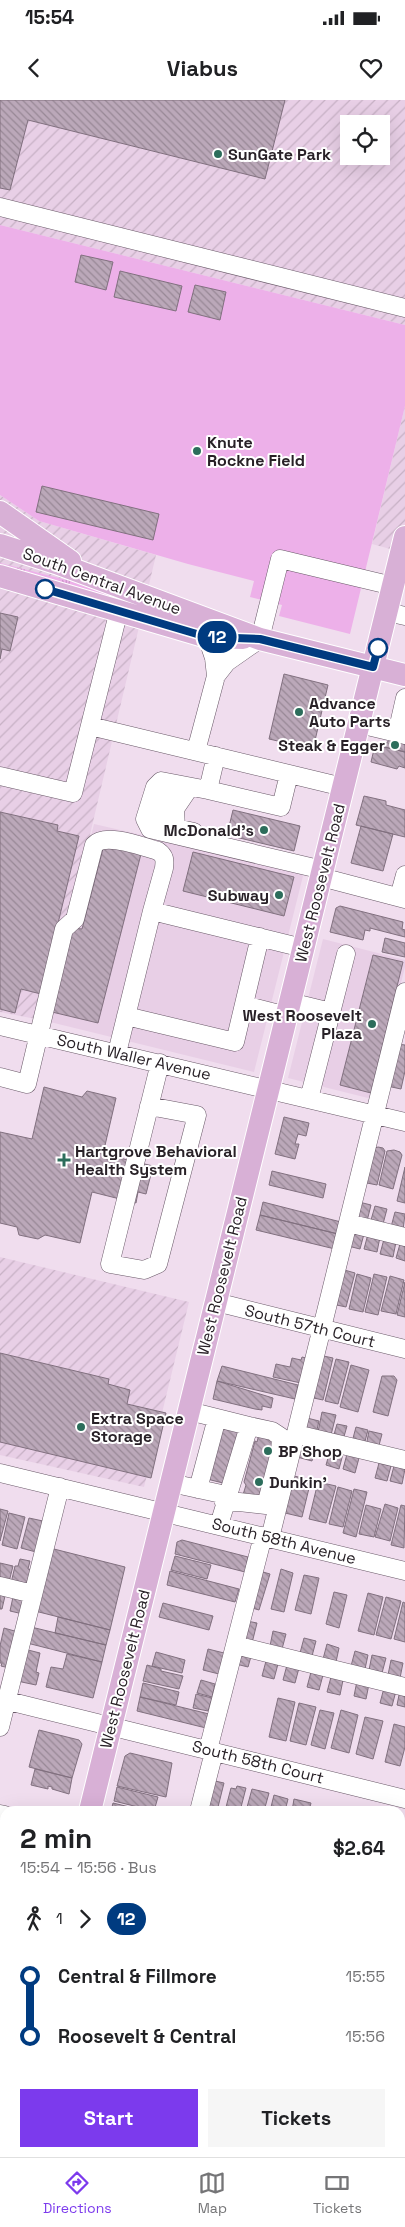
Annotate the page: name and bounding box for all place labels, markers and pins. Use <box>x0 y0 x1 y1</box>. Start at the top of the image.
place label: SunGate Park <box>228 144 331 165</box>
marker: SunGate Park <box>212 148 224 160</box>
place label: Knute Rockne Field <box>207 432 305 471</box>
marker: Knute Rockne Field <box>191 445 203 457</box>
unlabelled marker <box>35 579 55 599</box>
unlabelled marker <box>368 638 388 658</box>
place label: Advance Auto Parts <box>309 693 391 732</box>
marker: Advance Auto Parts <box>293 706 305 718</box>
place label: Steak & Egger <box>278 735 385 756</box>
marker: Steak & Egger <box>389 739 401 751</box>
place label: McDonald's <box>164 820 254 841</box>
marker: McDonald's <box>258 824 270 836</box>
place label: Subway <box>208 885 269 906</box>
marker: Subway <box>273 889 285 901</box>
place label: West Roosevelt Plaza <box>242 1005 362 1044</box>
marker: West Roosevelt Plaza <box>366 1018 378 1030</box>
place label: Hartgrove Behavioral Health System <box>75 1141 237 1180</box>
marker: Hartgrove Behavioral Health System <box>57 1153 71 1167</box>
place label: Extra Space Storage <box>91 1408 184 1447</box>
marker: Extra Space Storage <box>75 1421 87 1433</box>
place label: BP Shop <box>278 1441 342 1462</box>
marker: BP Shop <box>262 1445 274 1457</box>
place label: Dunkin' <box>269 1472 327 1493</box>
marker: Dunkin' <box>253 1476 265 1488</box>

